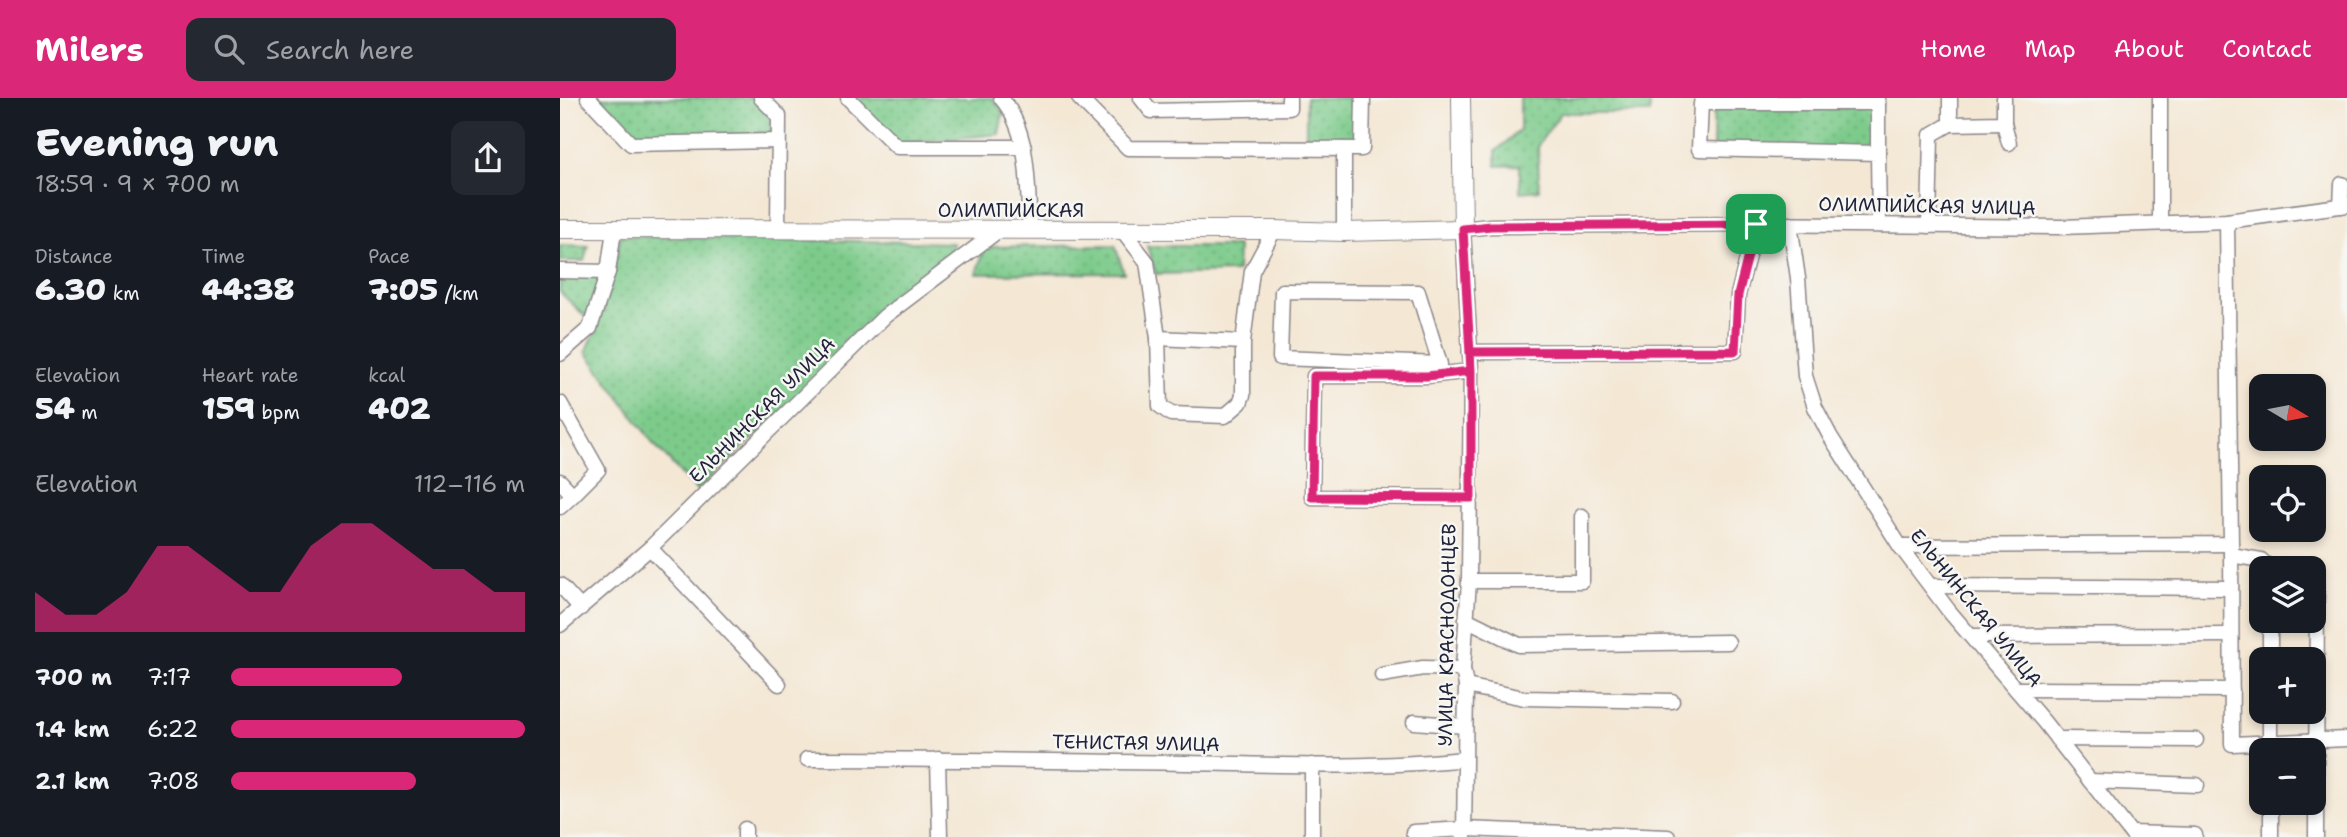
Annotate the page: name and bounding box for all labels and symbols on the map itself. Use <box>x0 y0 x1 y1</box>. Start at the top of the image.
street label: ОЛИМПИЙСКАЯ УЛИЦА <box>1818 192 2036 220</box>
pin <box>1726 194 1786 254</box>
street label: ОЛИМПИЙСКАЯ <box>938 198 1084 223</box>
street label: ЕЛЬНИНСКАЯ УЛИЦА <box>684 331 841 488</box>
north arrow <box>2249 374 2326 452</box>
street label: УЛИЦА КРАСНОДОНЦЕВ <box>1433 523 1461 747</box>
street label: ЕЛЬНИНСКАЯ УЛИЦА <box>1904 524 2048 692</box>
street label: ТЕНИСТАЯ УЛИЦА <box>1052 729 1220 757</box>

